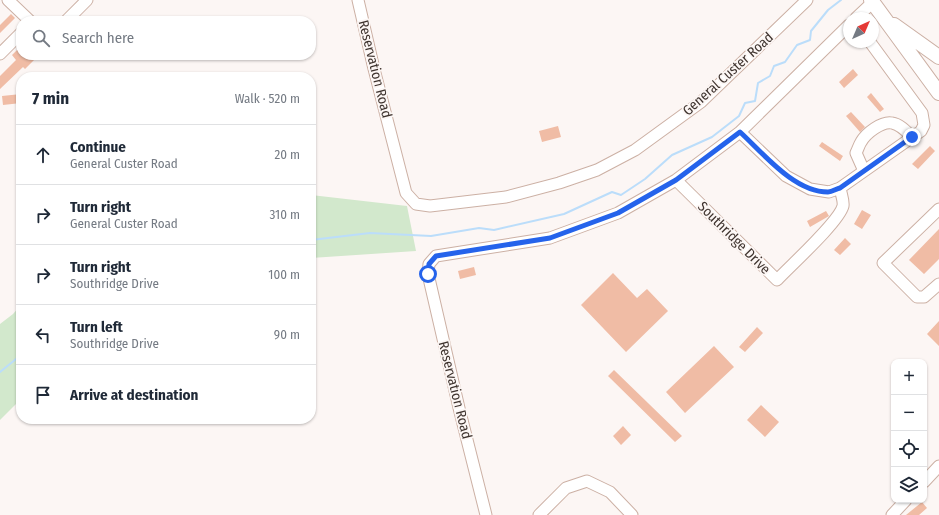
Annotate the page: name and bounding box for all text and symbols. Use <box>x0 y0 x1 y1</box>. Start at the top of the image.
north arrow <box>843 12 879 48</box>
search box <box>16 16 316 60</box>
street label: Reservation Road <box>355 18 395 120</box>
icon: search <box>30 27 52 49</box>
text: Search here <box>62 29 134 47</box>
street label: General Custer Road <box>679 29 777 119</box>
text: 7 min <box>32 88 69 109</box>
text: Walk · 520 m <box>235 91 300 106</box>
route end <box>903 128 921 146</box>
text: Continue <box>70 138 126 156</box>
icon: ahead <box>32 144 54 166</box>
text: 20 m <box>274 147 300 162</box>
text: General Custer Road <box>70 156 178 171</box>
text: Turn right <box>70 198 131 216</box>
street label: Southridge Drive <box>694 198 774 278</box>
icon: right <box>32 204 54 226</box>
text: 310 m <box>270 207 300 222</box>
text: General Custer Road <box>70 216 178 231</box>
text: Turn right <box>70 258 131 276</box>
icon: right <box>32 264 54 286</box>
route start <box>419 265 437 283</box>
text: 100 m <box>268 267 300 282</box>
text: Southridge Drive <box>70 276 159 291</box>
text: Turn left <box>70 318 123 336</box>
icon: left <box>32 324 54 346</box>
text: 90 m <box>274 327 300 342</box>
text: Southridge Drive <box>70 336 159 351</box>
street label: Reservation Road <box>435 339 475 441</box>
map controls <box>891 359 927 503</box>
button: + <box>891 359 927 395</box>
icon: arrive <box>32 384 54 406</box>
text: Arrive at destination <box>70 386 198 404</box>
button: − <box>891 395 927 431</box>
button: locate <box>891 431 927 467</box>
button: layers <box>891 467 927 503</box>

